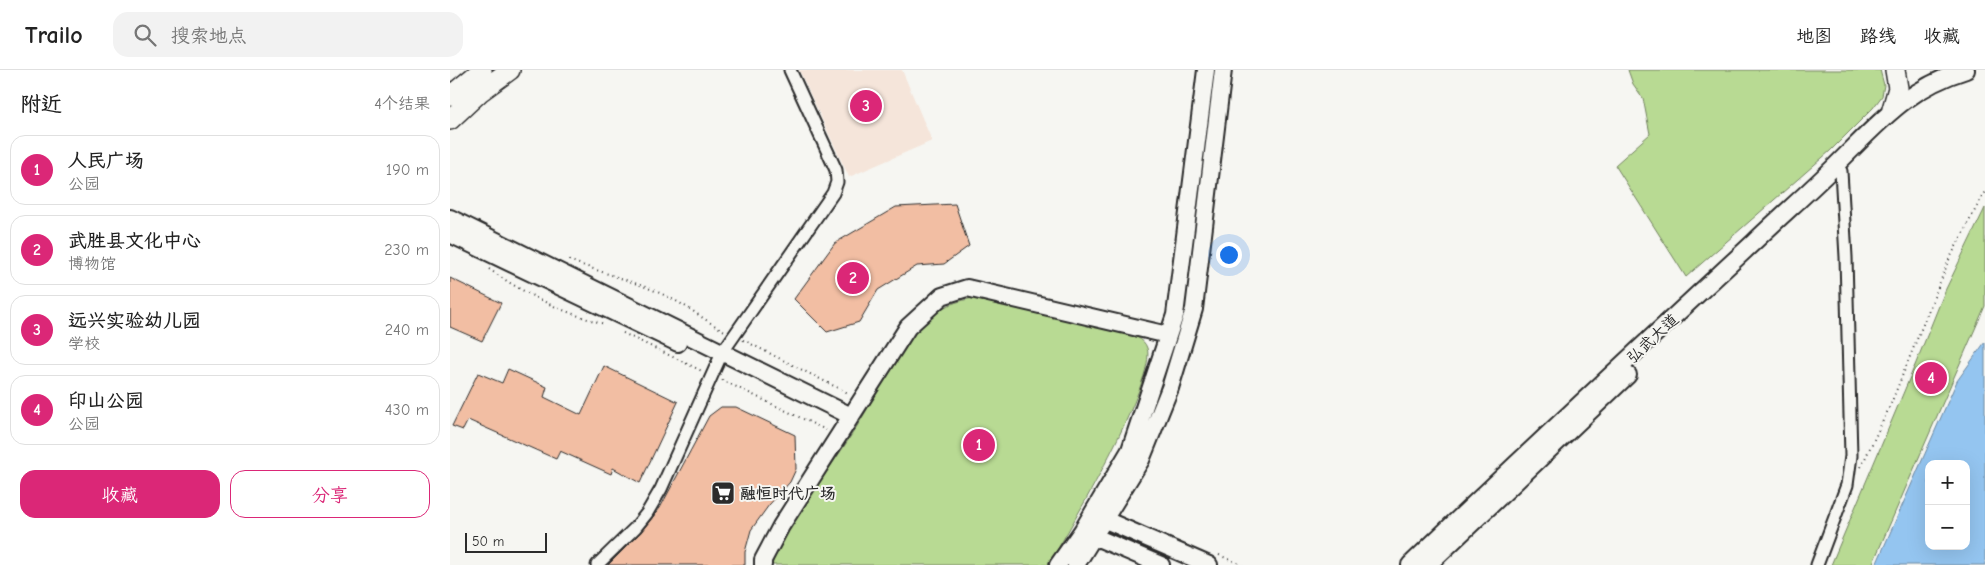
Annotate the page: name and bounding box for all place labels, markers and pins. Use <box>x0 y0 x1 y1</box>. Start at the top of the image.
pin: 3 <box>850 87 882 125</box>
pin: 2 <box>837 259 869 297</box>
pin: 4 <box>1915 359 1947 397</box>
pin: 1 <box>963 426 995 464</box>
supermarket icon: 融恒时代广场 <box>710 480 736 506</box>
place label: 融恒时代广场 <box>740 485 836 503</box>

